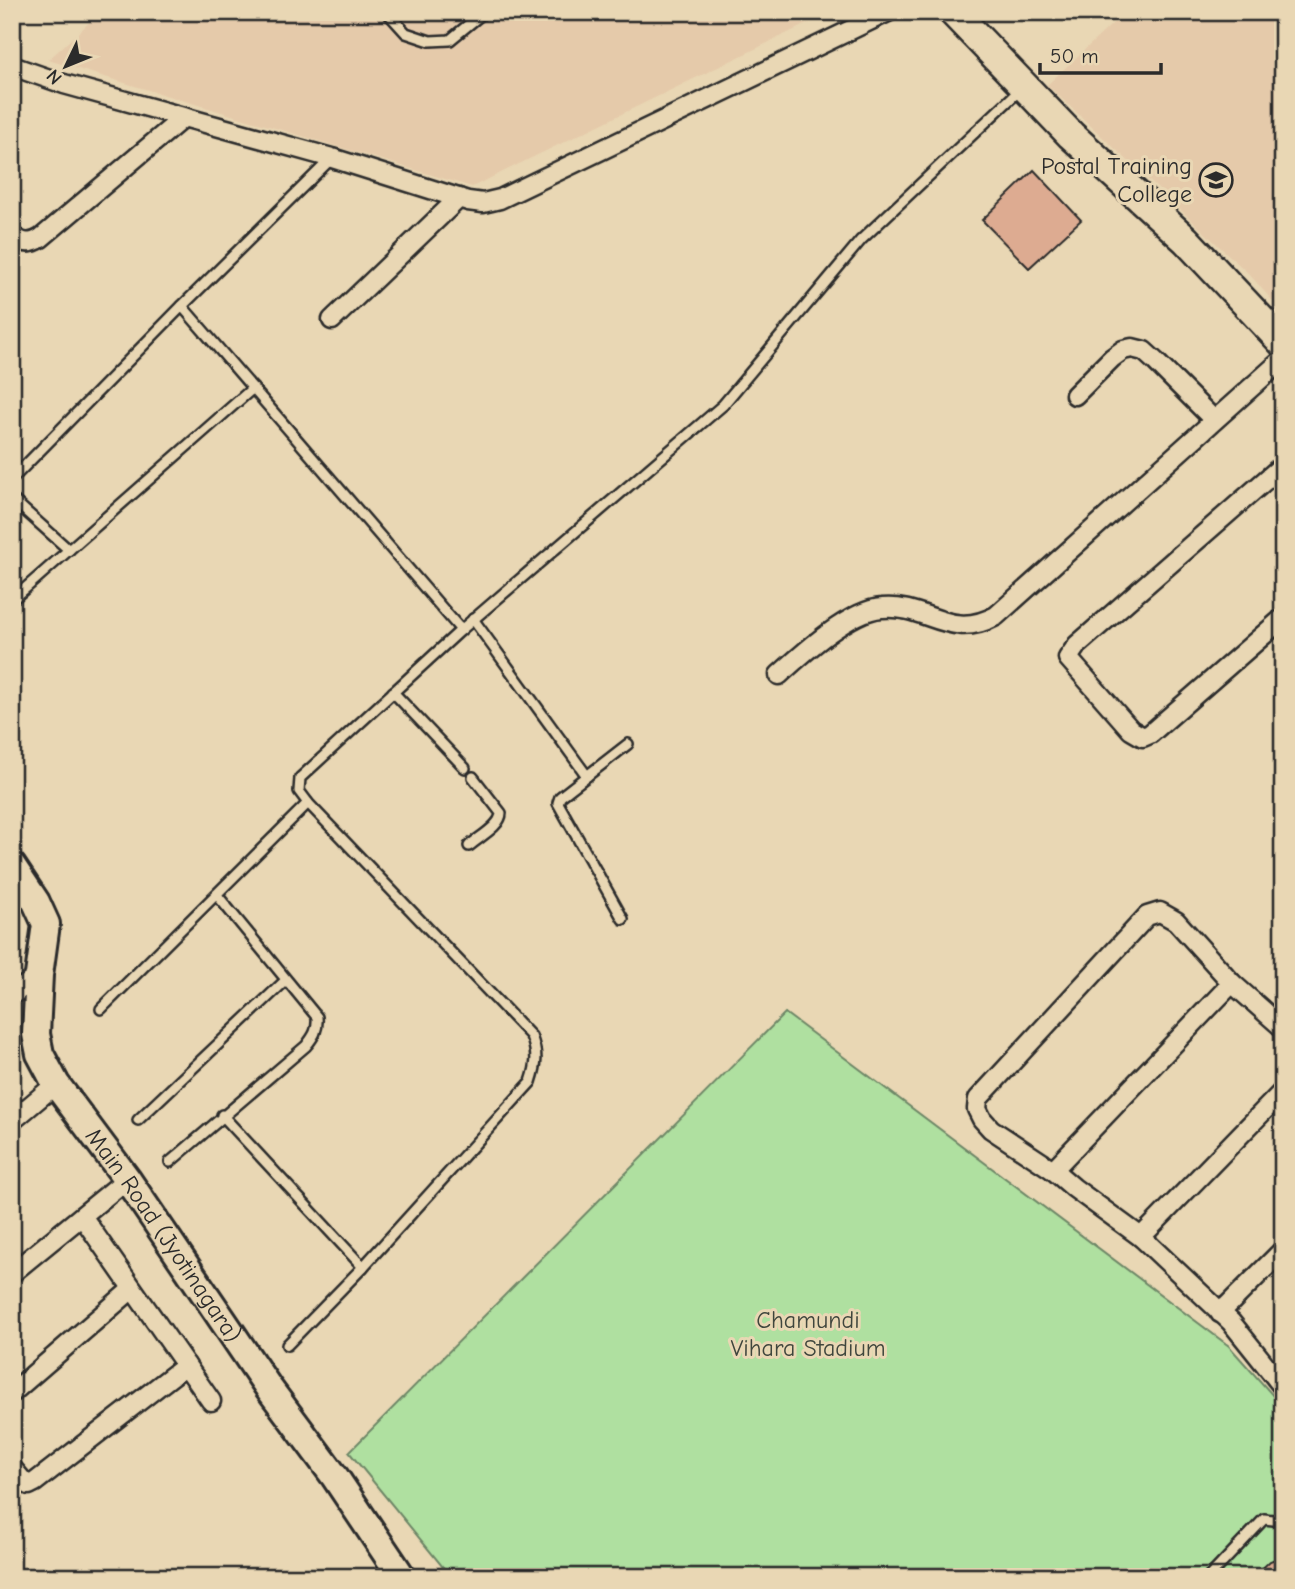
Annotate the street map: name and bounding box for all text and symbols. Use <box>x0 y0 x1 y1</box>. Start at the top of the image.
north arrow <box>32 32 102 102</box>
scale bar <box>1040 32 1160 76</box>
text: 50 m <box>1050 44 1099 68</box>
text: N <box>42 65 67 89</box>
place label: Postal Training College <box>1041 152 1192 208</box>
school or university icon: Postal Training College <box>1197 161 1235 199</box>
street label: Main Road (Jyotinagara) <box>80 1122 248 1348</box>
park label: Chamundi Vihara Stadium <box>730 1306 886 1362</box>

